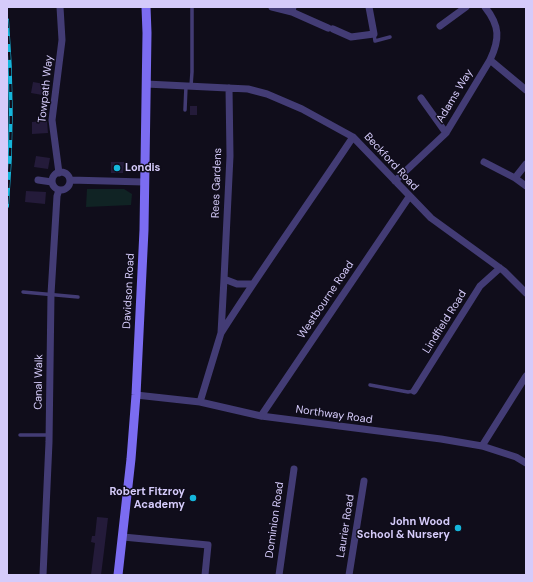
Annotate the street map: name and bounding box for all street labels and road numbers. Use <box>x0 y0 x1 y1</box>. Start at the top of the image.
street label: Towpath Way <box>36 54 56 124</box>
street label: Adams Way <box>434 67 476 125</box>
street label: Beckford Road <box>361 130 421 194</box>
street label: Rees Gardens <box>209 148 225 218</box>
street label: Davidson Road <box>120 253 138 329</box>
street label: Westbourne Road <box>295 259 357 341</box>
street label: Lindfield Road <box>420 288 470 356</box>
street label: Canal Walk <box>32 354 46 410</box>
street label: Northway Road <box>295 403 373 427</box>
street label: Dominion Road <box>263 481 287 559</box>
street label: Laurier Road <box>335 494 357 558</box>

